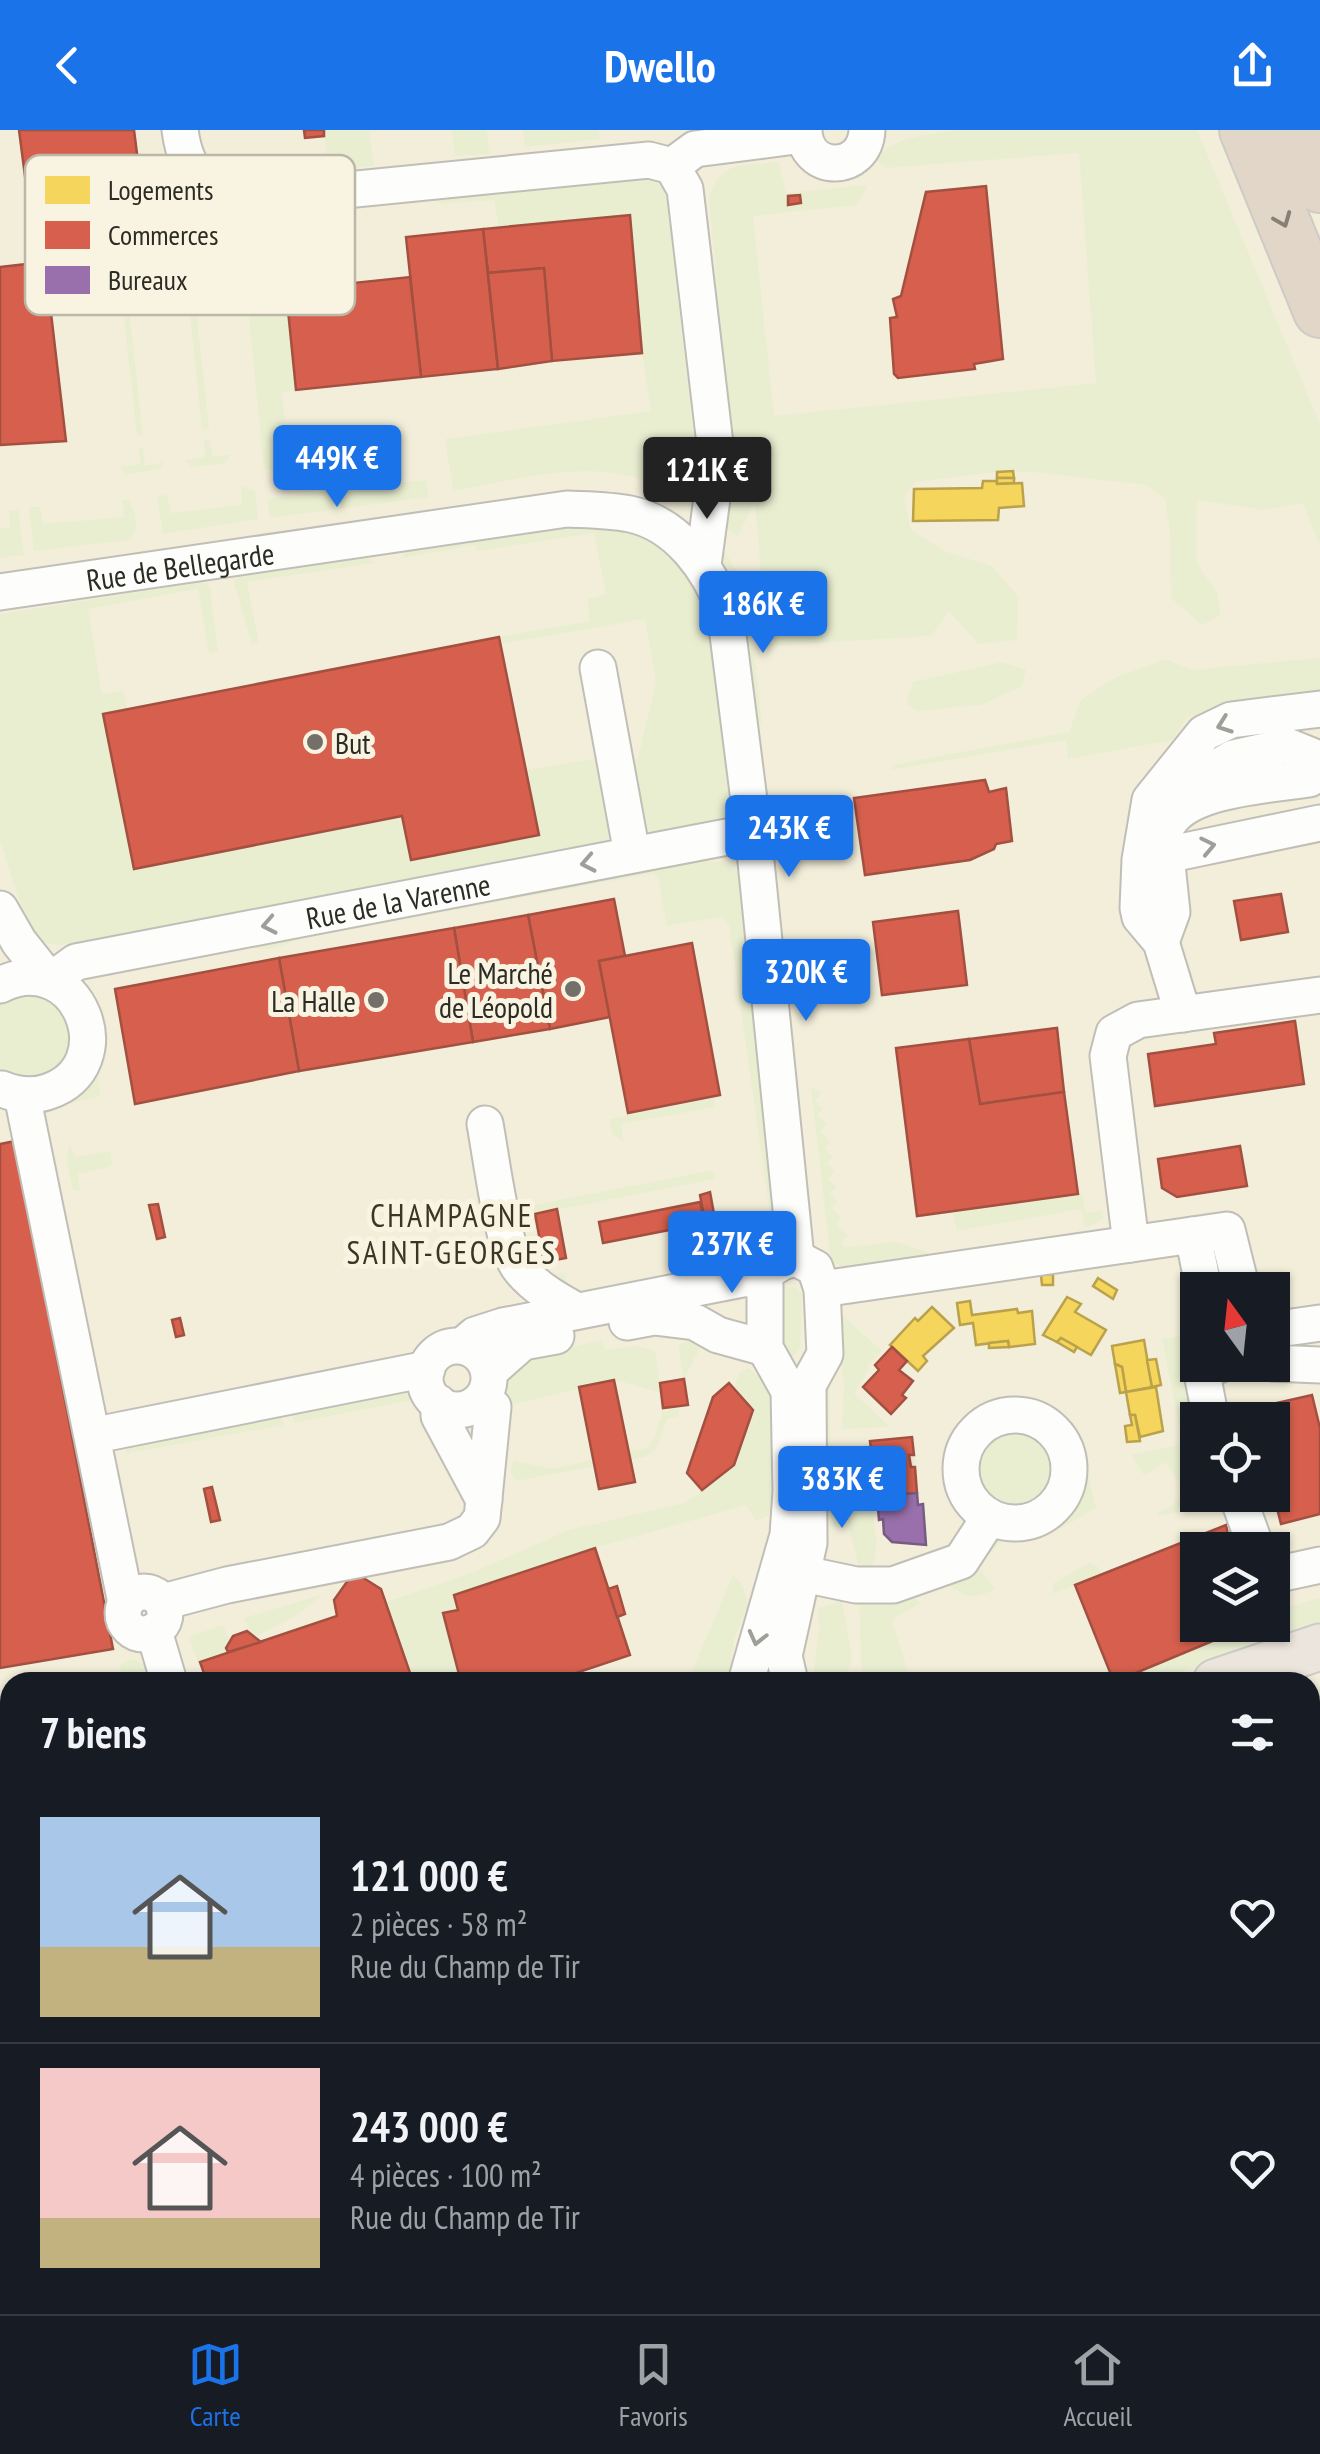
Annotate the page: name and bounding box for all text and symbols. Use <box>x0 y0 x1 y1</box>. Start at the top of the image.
text: Dwello <box>604 36 716 94</box>
icon: back <box>40 38 95 93</box>
icon: share <box>1225 38 1280 93</box>
legend <box>25 155 355 315</box>
text: Logements <box>108 171 213 208</box>
one-way arrow <box>1271 210 1291 228</box>
text: Commerces <box>108 216 218 253</box>
text: Bureaux <box>108 261 187 298</box>
pin: 449K € <box>256 425 418 510</box>
text: 449K € <box>295 436 379 478</box>
pin: 121K € <box>626 437 788 522</box>
text: 121K € <box>665 448 749 490</box>
street label: Rue de Bellegarde <box>84 533 277 599</box>
pin: 186K € <box>682 571 844 656</box>
text: 186K € <box>721 582 805 624</box>
one-way arrow <box>1217 713 1234 734</box>
place label: But <box>335 723 371 762</box>
marker: But <box>304 731 326 753</box>
pin: 243K € <box>708 795 870 880</box>
text: 243K € <box>747 806 831 848</box>
one-way arrow <box>1200 837 1217 858</box>
one-way arrow <box>580 852 596 873</box>
street label: Rue de la Varenne <box>303 863 493 937</box>
one-way arrow <box>261 914 278 935</box>
pin: 320K € <box>725 939 887 1024</box>
text: 320K € <box>764 950 848 992</box>
place label: Le Marché de Léopold <box>439 953 553 1026</box>
marker: Le Marché de Léopold <box>562 978 584 1000</box>
place label: La Halle <box>271 981 356 1020</box>
marker: La Halle <box>365 989 387 1011</box>
district label: CHAMPAGNE SAINT-GEORGES <box>347 1194 558 1273</box>
pin: 237K € <box>651 1211 813 1296</box>
text: 237K € <box>690 1222 774 1264</box>
north arrow <box>1180 1272 1290 1382</box>
map controls <box>1180 1272 1290 1642</box>
button: locate <box>1180 1402 1290 1512</box>
pin: 383K € <box>761 1446 923 1531</box>
text: 383K € <box>800 1457 884 1499</box>
button: layers <box>1180 1532 1290 1642</box>
one-way arrow <box>748 1628 769 1646</box>
text: 7 biens <box>40 1705 146 1760</box>
icon: filters <box>1225 1705 1280 1760</box>
text: 121 000 € <box>350 1848 508 1903</box>
icon: home <box>120 1857 240 1977</box>
icon: heart <box>1225 1890 1280 1945</box>
text: 2 pièces · 58 m² <box>350 1903 527 1945</box>
text: Rue du Champ de Tir <box>350 1945 580 1987</box>
text: 243 000 € <box>350 2099 508 2154</box>
icon: home <box>120 2108 240 2228</box>
icon: heart <box>1225 2141 1280 2196</box>
text: 4 pièces · 100 m² <box>350 2154 542 2196</box>
text: Rue du Champ de Tir <box>350 2196 580 2238</box>
tab: Carte <box>188 2337 243 2434</box>
tab: Favoris <box>619 2337 688 2434</box>
tab: Accueil <box>1063 2337 1132 2434</box>

